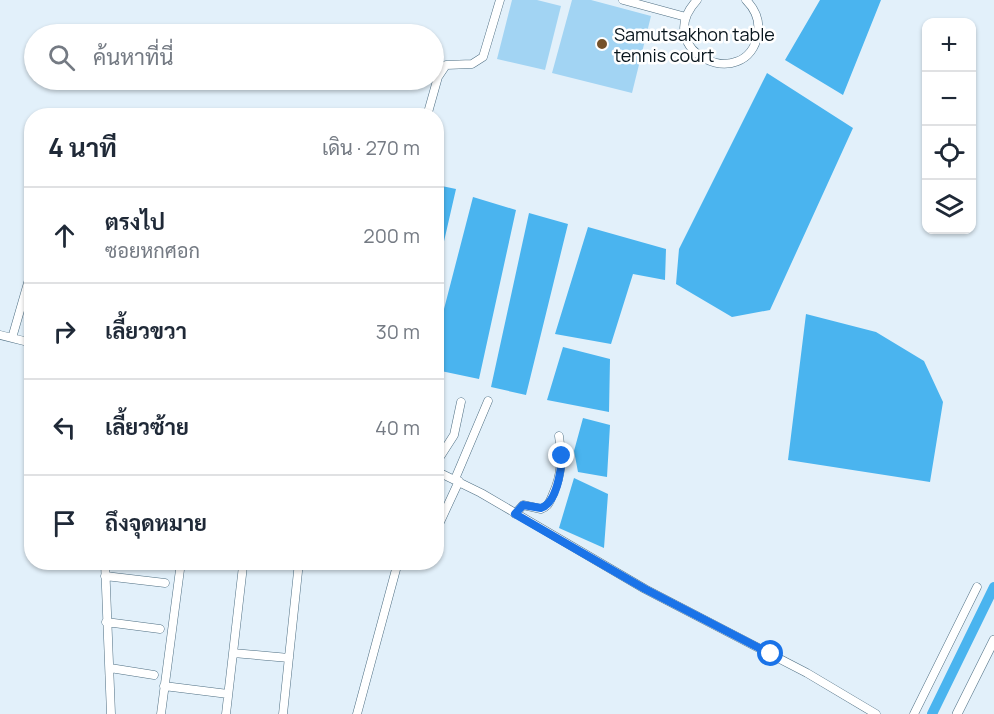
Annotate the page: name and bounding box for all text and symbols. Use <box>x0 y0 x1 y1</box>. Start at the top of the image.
map controls <box>922 18 976 234</box>
button: + <box>922 18 976 72</box>
place label: Samutsakhon table tennis court <box>614 22 775 67</box>
search box <box>24 24 444 90</box>
marker: Samutsakhon table tennis court <box>595 37 609 51</box>
icon: search <box>45 41 78 74</box>
text: ค้นหาที่นี่ <box>93 42 173 72</box>
button: − <box>922 72 976 126</box>
button: locate <box>922 126 976 180</box>
text: 4 นาที <box>48 129 117 165</box>
text: เดิน · 270 m <box>322 134 420 161</box>
button: layers <box>922 180 976 234</box>
text: ตรงไป <box>105 207 165 237</box>
icon: ahead <box>48 219 81 252</box>
text: 200 m <box>363 222 420 249</box>
text: ซอยหกศอก <box>105 237 200 264</box>
icon: right <box>48 315 81 348</box>
text: เลี้ยวขวา <box>105 316 187 346</box>
text: 30 m <box>376 318 420 345</box>
icon: left <box>48 411 81 444</box>
text: เลี้ยวซ้าย <box>105 412 189 442</box>
text: 40 m <box>375 414 420 441</box>
route end <box>548 442 574 468</box>
icon: arrive <box>48 507 81 540</box>
text: ถึงจุดหมาย <box>105 508 207 538</box>
route start <box>757 640 783 666</box>

